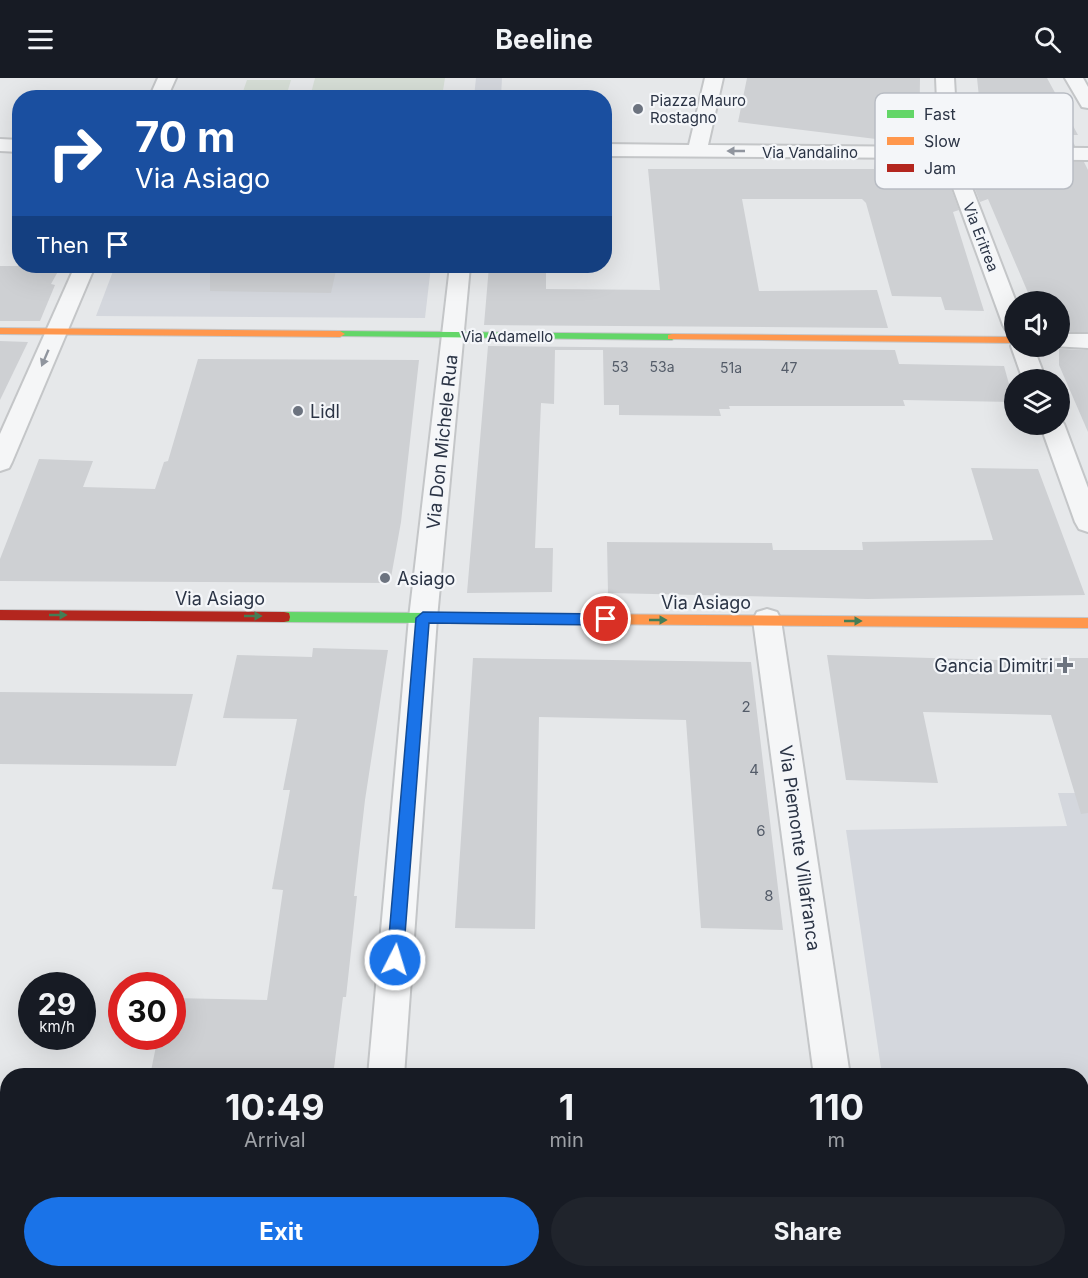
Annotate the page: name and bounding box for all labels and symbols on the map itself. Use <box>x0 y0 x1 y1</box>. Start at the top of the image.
place label: Piazza Mauro Rostagno <box>650 91 746 127</box>
legend <box>875 93 1073 189</box>
marker: Piazza Mauro Rostagno <box>631 102 645 116</box>
text: Fast <box>924 104 956 124</box>
text: Slow <box>924 131 961 151</box>
street label: Via Vandalino <box>762 143 858 162</box>
one-way arrow <box>726 146 745 156</box>
text: Jam <box>924 158 956 178</box>
street label: Via Eritrea <box>959 200 1003 274</box>
street label: Via Adamello <box>461 327 553 346</box>
one-way arrow <box>40 349 49 366</box>
street label: Via Don Michele Rua <box>422 354 462 530</box>
house number: 53 <box>611 358 629 375</box>
house number: 53a <box>649 358 675 375</box>
house number: 51a <box>720 359 742 376</box>
house number: 47 <box>781 359 798 376</box>
place label: Lidl <box>310 401 340 422</box>
marker: Lidl <box>291 404 305 418</box>
place label: Asiago <box>397 568 455 589</box>
marker: Asiago <box>378 571 392 585</box>
street label: Via Asiago <box>175 588 265 609</box>
street label: Via Asiago <box>661 592 751 613</box>
pin <box>580 593 631 644</box>
one-way arrow <box>49 610 68 620</box>
one-way arrow <box>244 612 263 621</box>
one-way arrow <box>649 615 668 624</box>
one-way arrow <box>844 616 863 626</box>
place label: Gancia Dimitri <box>934 655 1053 676</box>
marker: Gancia Dimitri <box>1058 658 1072 672</box>
house number: 2 <box>741 697 751 716</box>
street label: Via Piemonte Villafranca <box>775 744 825 952</box>
house number: 4 <box>749 760 759 779</box>
house number: 6 <box>756 821 766 840</box>
house number: 8 <box>764 886 774 905</box>
position arrow <box>363 928 427 992</box>
speed limit sign: 30 <box>108 972 186 1050</box>

